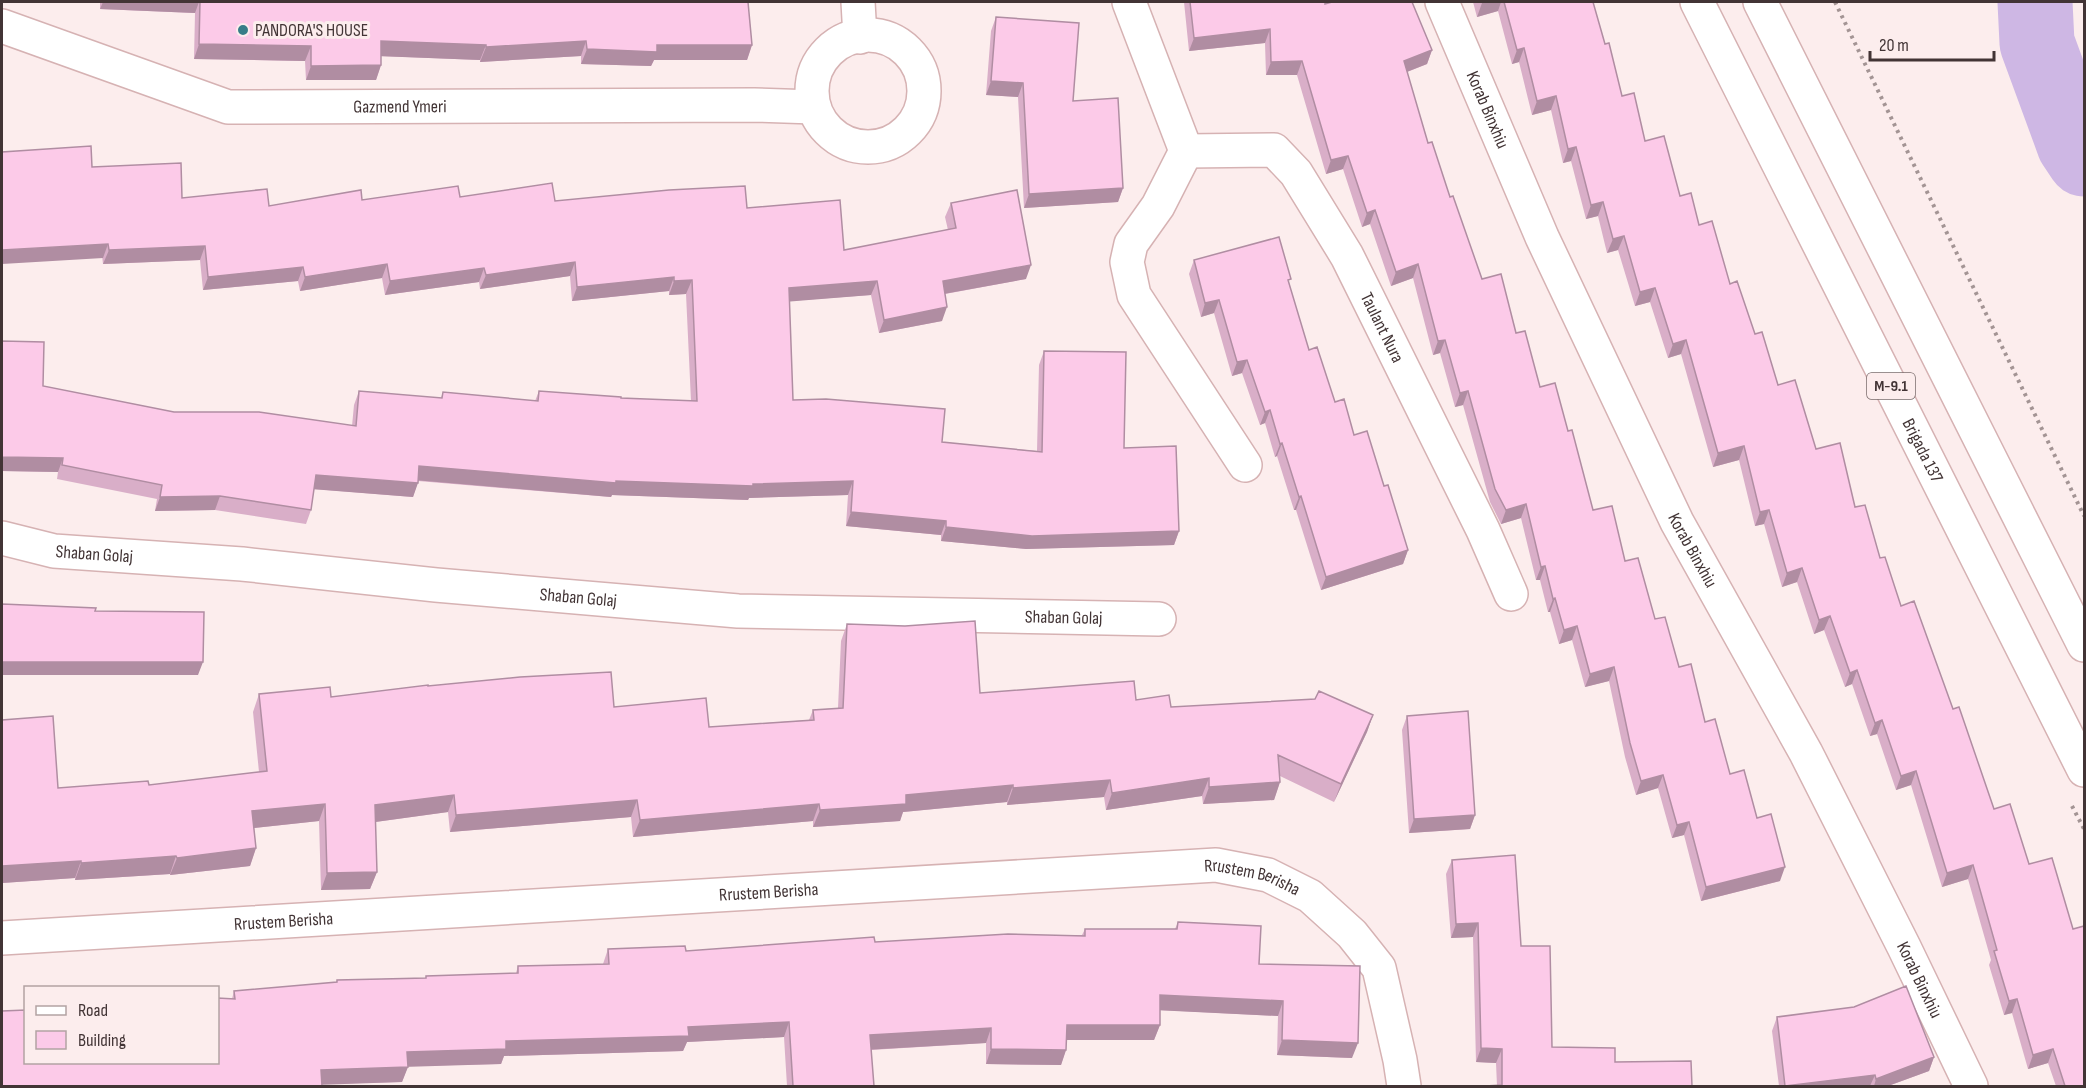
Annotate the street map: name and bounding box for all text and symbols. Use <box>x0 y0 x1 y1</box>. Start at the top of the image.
place label: PANDORA'S HOUSE <box>255 20 368 41</box>
marker: PANDORA'S HOUSE <box>236 23 250 37</box>
scale bar <box>1870 24 1994 62</box>
text: 20 m <box>1879 35 1909 56</box>
street label: Korab Binxhiu <box>1462 68 1514 151</box>
street label: Gazmend Ymeri <box>353 96 447 117</box>
street label: Taulant Nura <box>1356 289 1409 366</box>
road number: M-9.1 <box>1867 373 1915 399</box>
street label: Brigada 137 <box>1898 415 1948 486</box>
street label: Korab Binxhiu <box>1664 510 1722 591</box>
street label: Shaban Golaj <box>55 541 134 567</box>
street label: Shaban Golaj <box>539 583 618 611</box>
street label: Shaban Golaj <box>1025 606 1103 628</box>
street label: Rrustem Berisha <box>1203 854 1304 900</box>
street label: Rrustem Berisha <box>718 878 819 905</box>
street label: Rrustem Berisha <box>233 908 334 935</box>
street label: Korab Binxhiu <box>1893 938 1947 1021</box>
legend <box>24 986 219 1064</box>
text: Road <box>78 1000 108 1021</box>
text: Building <box>78 1030 126 1051</box>

